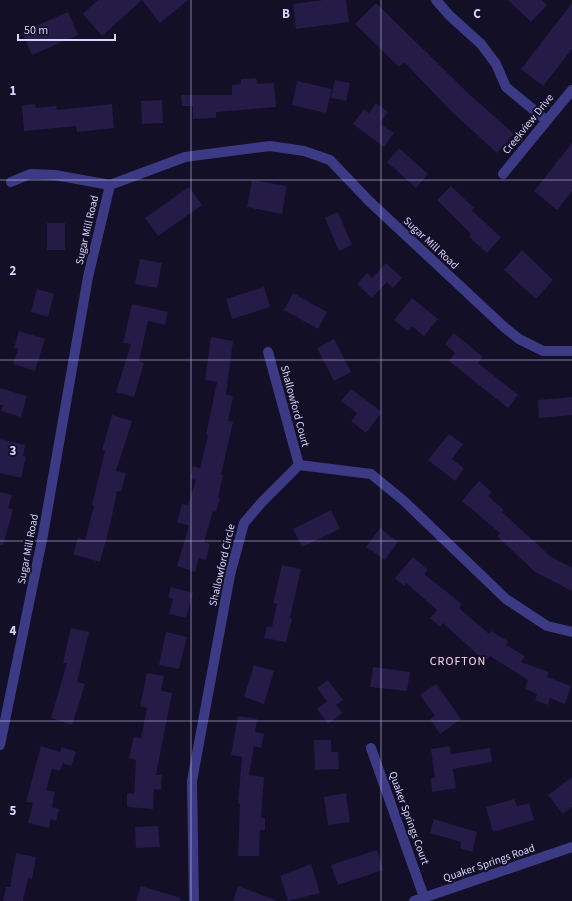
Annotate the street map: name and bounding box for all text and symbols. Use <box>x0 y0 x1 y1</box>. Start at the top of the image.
text: B <box>282 5 290 23</box>
text: C <box>473 5 481 23</box>
scale bar <box>18 16 115 42</box>
text: 50 m <box>24 22 48 39</box>
text: 1 <box>10 82 17 100</box>
street label: Creekview Drive <box>499 90 557 157</box>
street label: Sugar Mill Road <box>72 194 102 266</box>
street label: Sugar Mill Road <box>400 213 462 273</box>
text: 2 <box>10 262 17 280</box>
street label: Shallowford Court <box>277 364 313 449</box>
text: 3 <box>10 442 17 460</box>
street label: Sugar Mill Road <box>14 513 42 585</box>
street label: Shallowford Circle <box>205 522 239 608</box>
text: 4 <box>10 622 17 640</box>
district label: CROFTON <box>430 653 486 670</box>
street label: Quaker Springs Court <box>385 769 433 867</box>
text: 5 <box>10 802 17 820</box>
street label: Quaker Springs Road <box>441 840 537 886</box>

